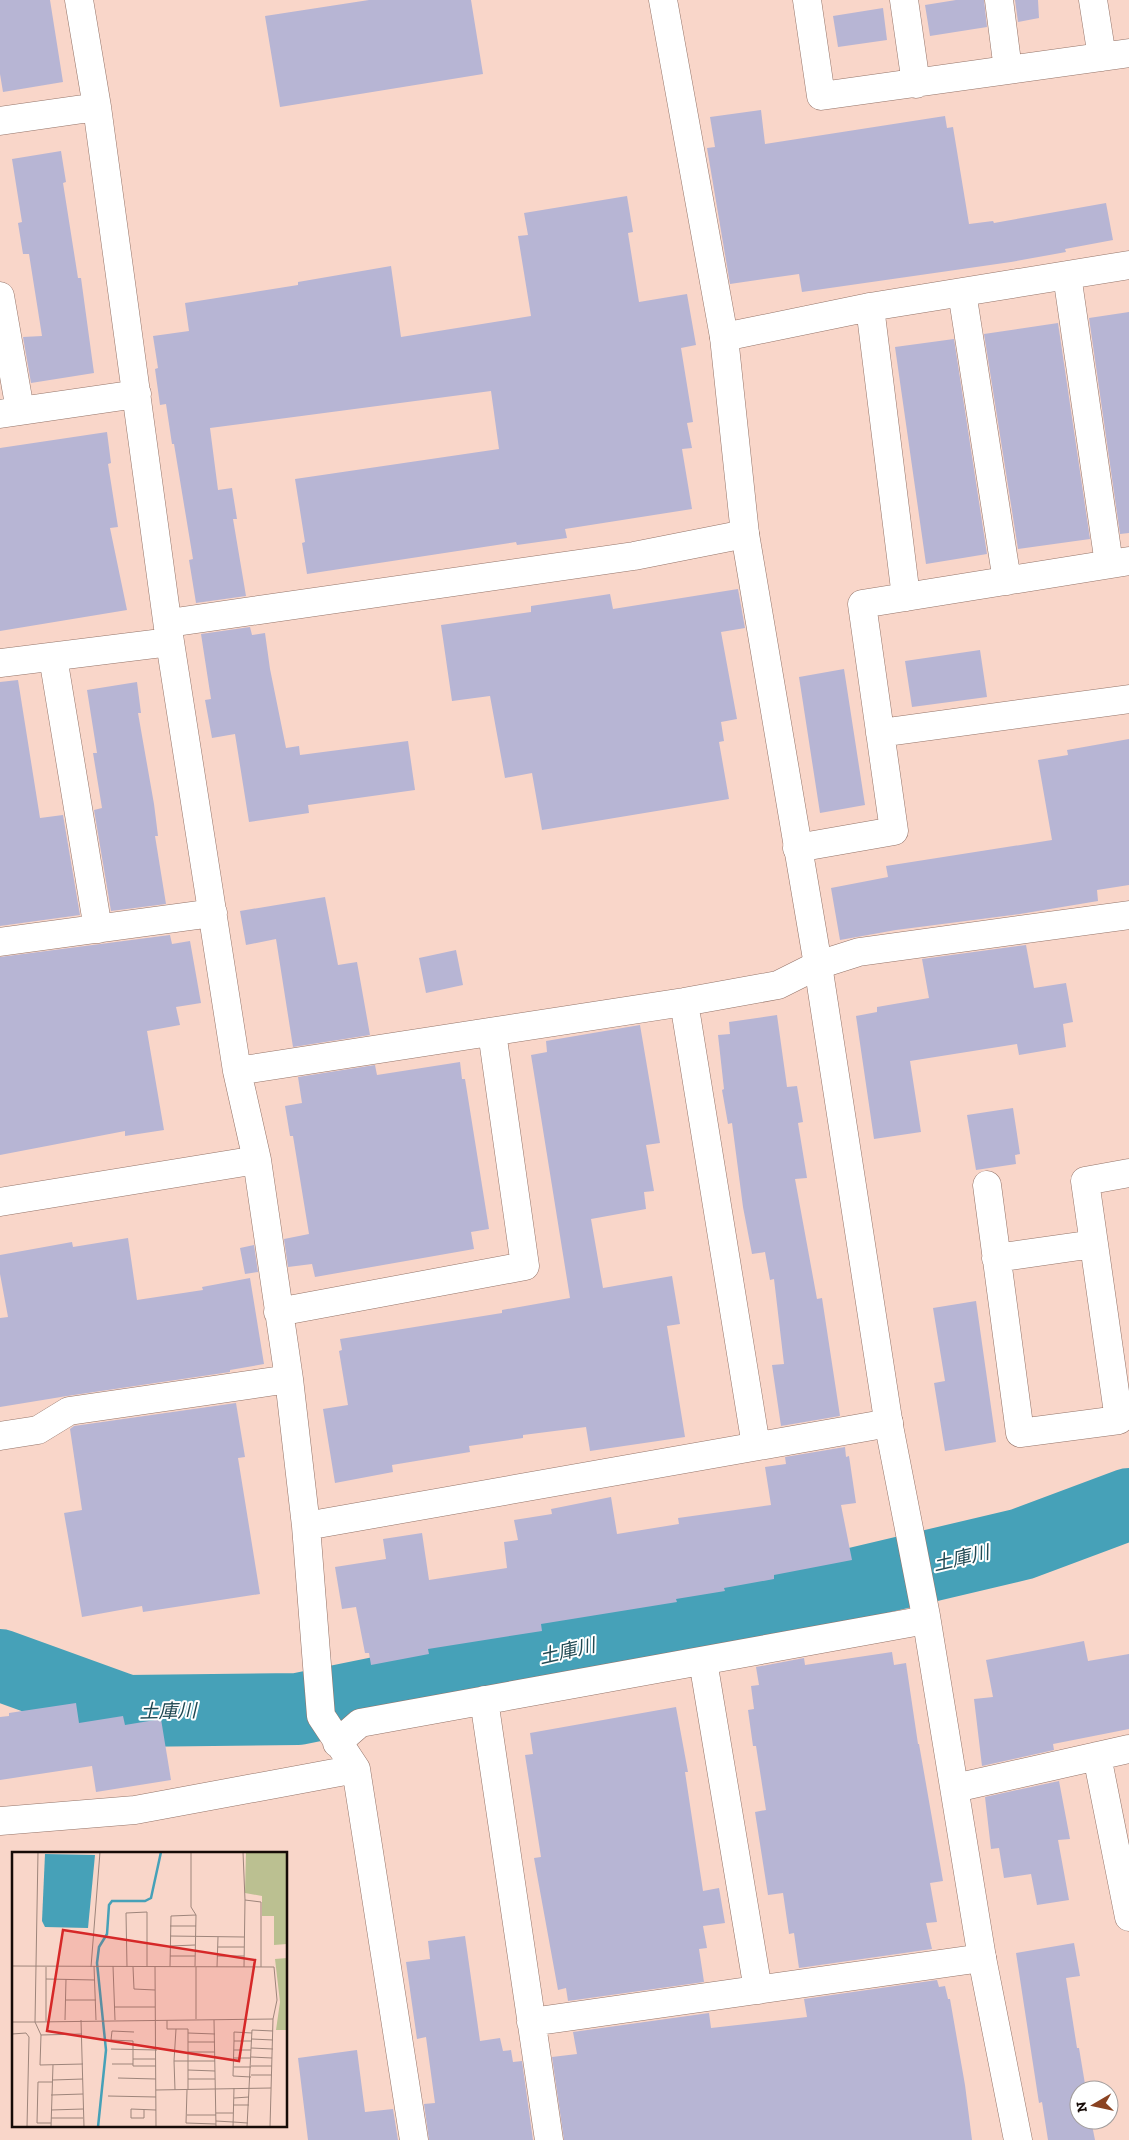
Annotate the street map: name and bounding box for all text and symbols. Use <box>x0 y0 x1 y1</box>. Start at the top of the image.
water label: 土庫川 <box>931 1540 993 1576</box>
water label: 土庫川 <box>537 1633 599 1669</box>
water label: 土庫川 <box>139 1699 199 1723</box>
inset map <box>12 1852 288 2128</box>
north arrow <box>1069 2080 1119 2130</box>
text: N <box>1072 2100 1091 2114</box>

